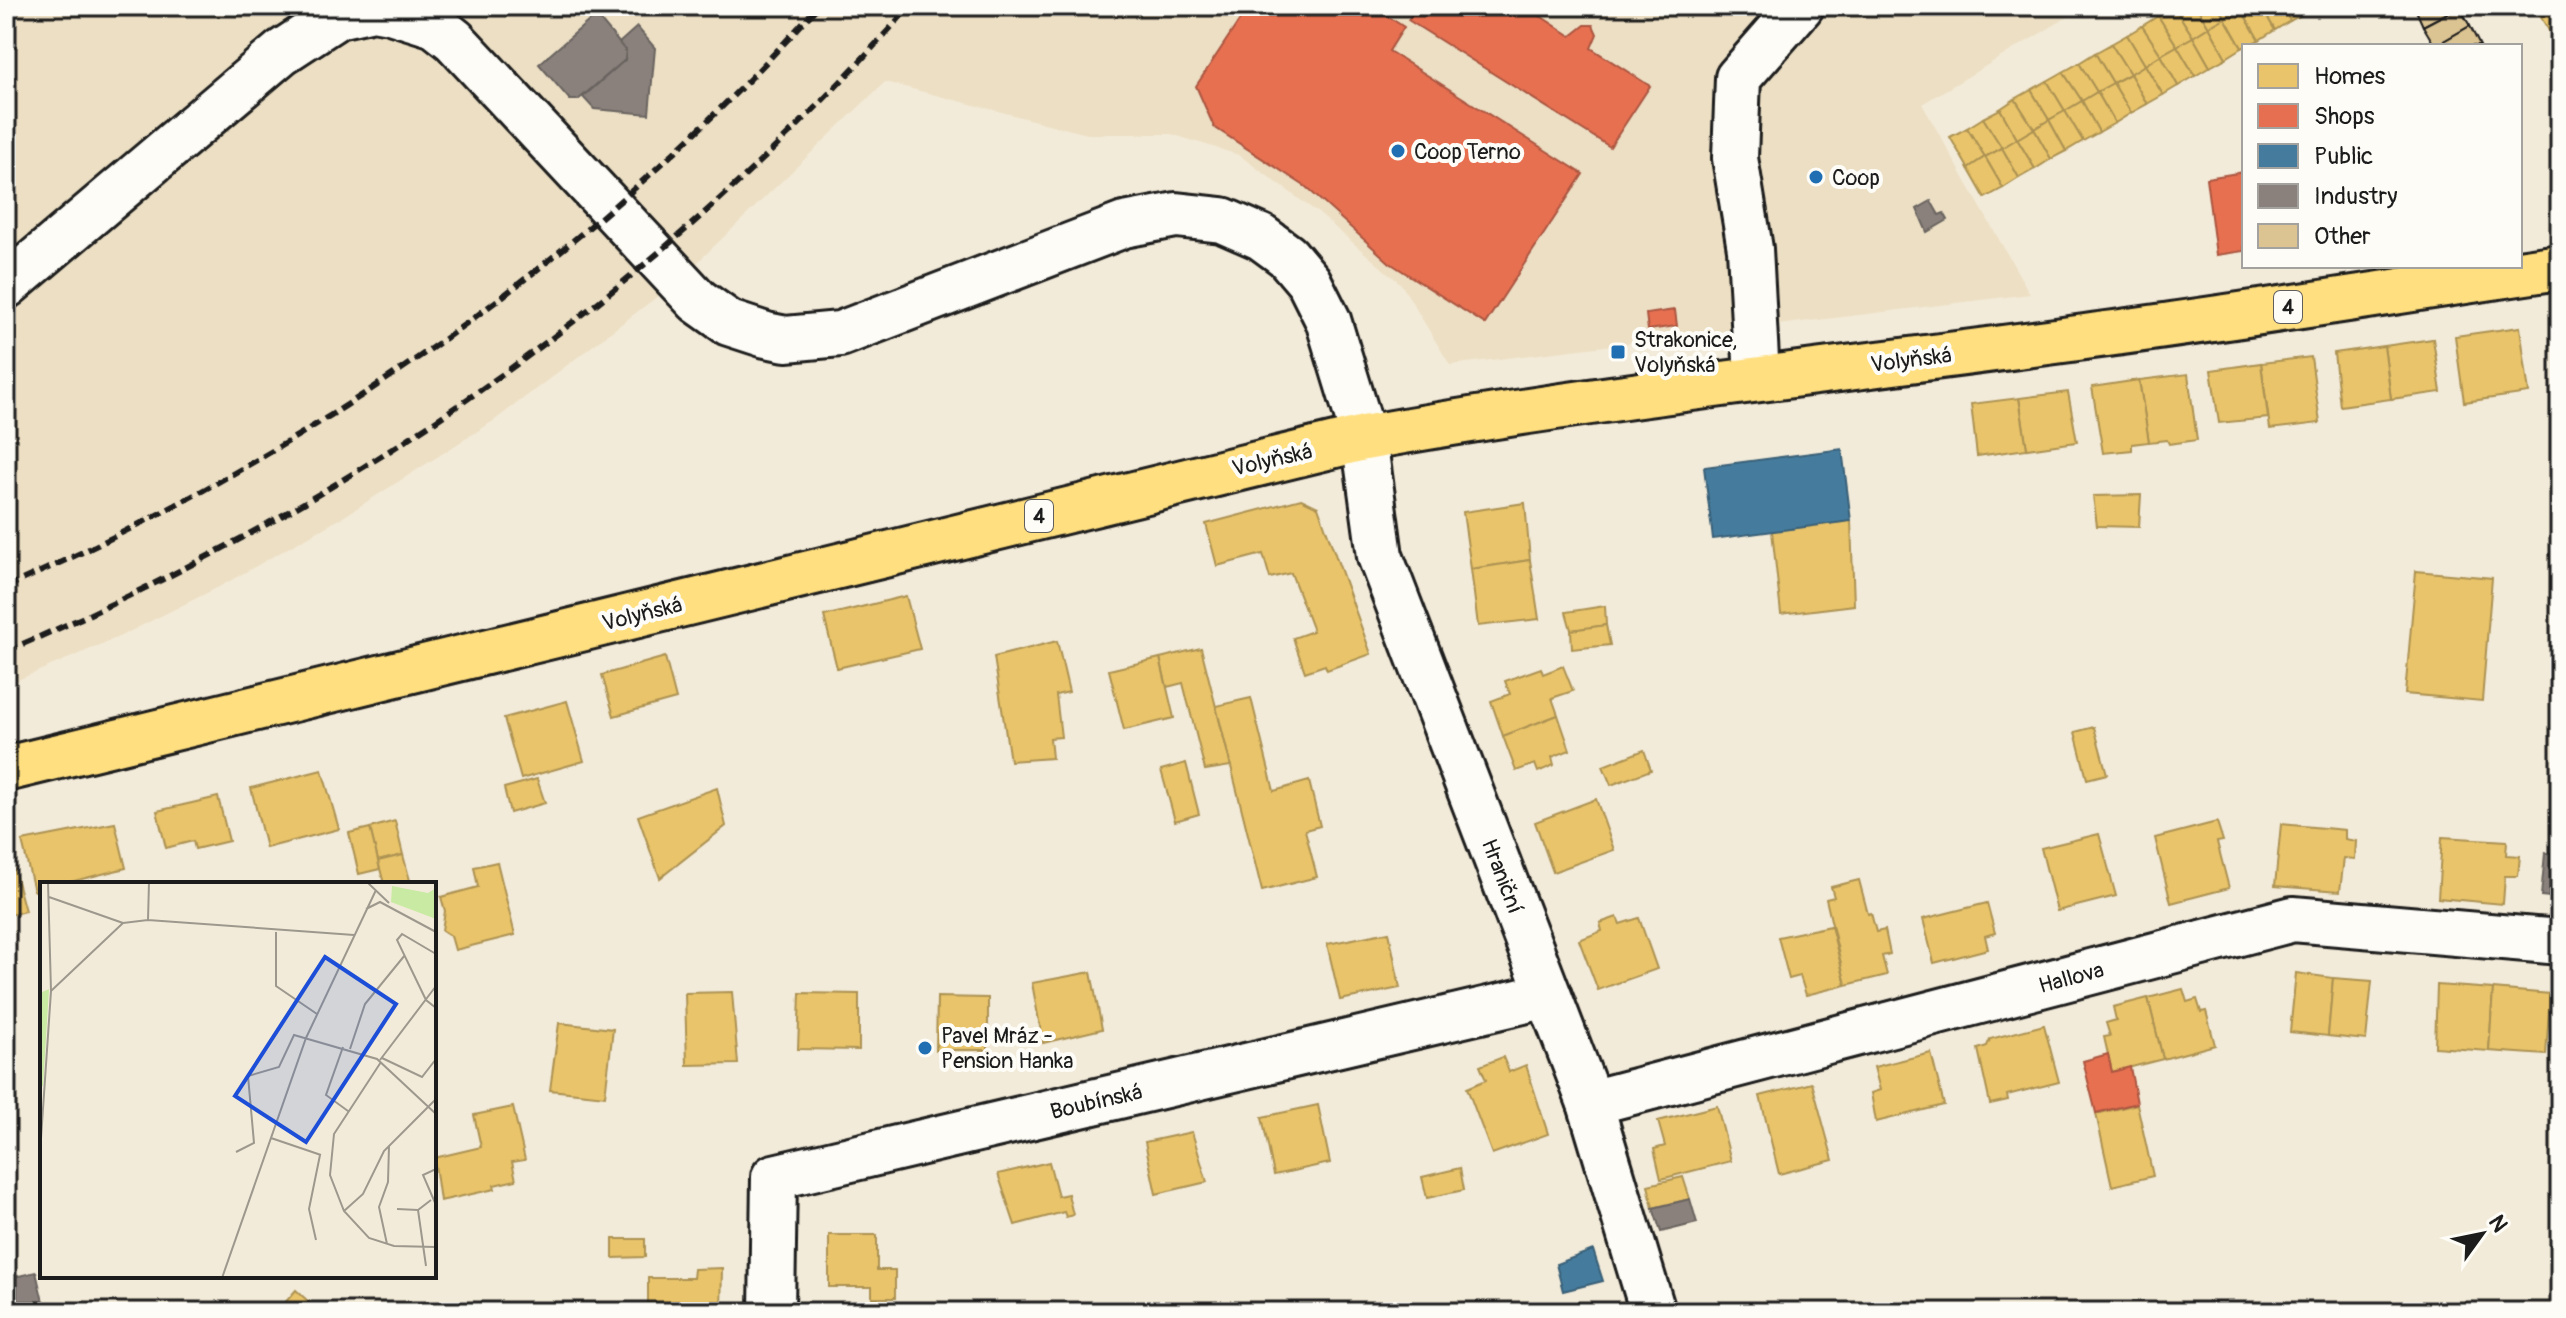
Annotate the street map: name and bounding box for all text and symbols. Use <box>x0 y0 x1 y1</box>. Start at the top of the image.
legend <box>2242 44 2522 268</box>
text: Homes <box>2314 62 2386 91</box>
text: Shops <box>2314 102 2375 131</box>
place label: Coop Terno <box>1414 138 1521 166</box>
marker: Coop Terno <box>1389 142 1407 160</box>
text: Public <box>2314 142 2373 171</box>
place label: Coop <box>1832 164 1880 192</box>
marker: Coop <box>1807 168 1825 186</box>
text: Industry <box>2314 182 2397 211</box>
text: Other <box>2314 222 2371 251</box>
road number: 4 <box>2274 291 2302 323</box>
place label: Strakonice, Volyňská <box>1634 326 1737 379</box>
street label: Volyňská <box>1869 341 1953 379</box>
marker: Strakonice, Volyňská <box>1609 343 1627 361</box>
street label: Volyňská <box>1229 437 1315 483</box>
road number: 4 <box>1025 500 1053 532</box>
street label: Volyňská <box>599 591 685 637</box>
street label: Hraniční <box>1475 835 1529 918</box>
inset map <box>40 882 436 1278</box>
street label: Hallova <box>2035 956 2107 1000</box>
place label: Pavel Mráz - Pension Hanka <box>941 1022 1074 1075</box>
marker: Pavel Mráz - Pension Hanka <box>916 1039 934 1057</box>
street label: Boubínská <box>1047 1078 1145 1126</box>
north arrow <box>2442 1194 2522 1274</box>
text: N <box>2482 1210 2514 1238</box>

